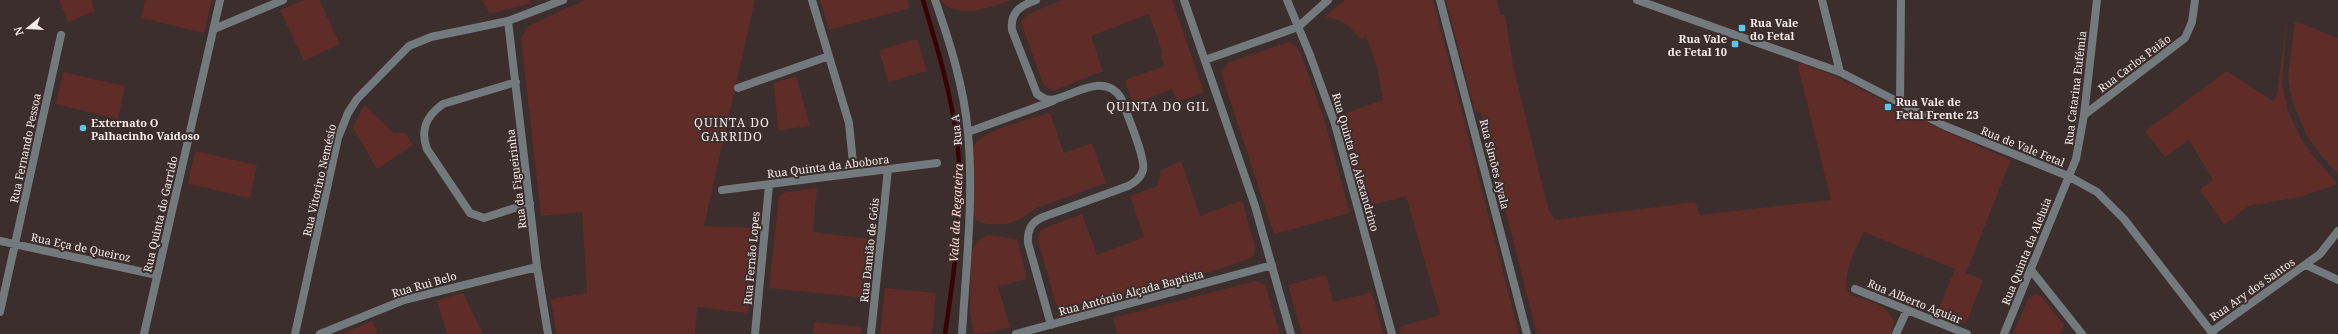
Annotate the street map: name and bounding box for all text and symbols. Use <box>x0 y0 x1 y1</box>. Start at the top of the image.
north arrow <box>8 8 48 48</box>
place label: Rua Vale do Fetal <box>1750 15 1798 43</box>
marker: Rua Vale do Fetal <box>1737 23 1747 33</box>
text: N <box>9 24 26 38</box>
street label: Rua Catarina Eufémia <box>2061 30 2089 146</box>
place label: Rua Vale de Fetal 10 <box>1668 31 1727 59</box>
street label: Rua Carlos Paião <box>2094 31 2174 95</box>
marker: Rua Vale de Fetal 10 <box>1730 39 1740 49</box>
street label: Rua Quinta do Alexandrino <box>1329 91 1383 233</box>
street label: Rua Fernando Pessoa <box>6 92 44 204</box>
place label: Rua Vale de Fetal Frente 23 <box>1896 94 1979 122</box>
district label: QUINTA DO GIL <box>1106 98 1210 115</box>
marker: Rua Vale de Fetal Frente 23 <box>1883 102 1893 112</box>
district label: QUINTA DO GARRIDO <box>694 114 770 145</box>
street label: Rua A <box>947 114 965 146</box>
place label: Externato O Palhacinho Vaidoso <box>91 115 200 143</box>
street label: Rua Simões Ayala <box>1477 117 1513 211</box>
street label: Rua Vitorino Nemésio <box>299 122 339 238</box>
street label: Rua de Vale Fetal <box>1979 122 2068 170</box>
marker: Externato O Palhacinho Vaidoso <box>78 123 88 133</box>
street label: Rua da Figueirinha <box>502 128 530 230</box>
street label: Rua Quinta da Abobora <box>766 151 890 181</box>
street label: Rua Quinta do Garrido <box>139 154 181 274</box>
water label: Vala da Regateira <box>945 163 967 263</box>
street label: Rua Quinta da Aleluia <box>1998 195 2054 307</box>
street label: Rua Damião de Góis <box>856 197 882 303</box>
street label: Rua Fernão Lopes <box>739 211 763 305</box>
street label: Rua Eça de Queiroz <box>30 229 132 265</box>
street label: Rua Ary dos Santos <box>2206 254 2298 324</box>
street label: Rua António Alçada Baptista <box>1057 265 1205 319</box>
street label: Rua Rui Belo <box>390 268 458 300</box>
street label: Rua Alberto Aguiar <box>1866 275 1965 327</box>

